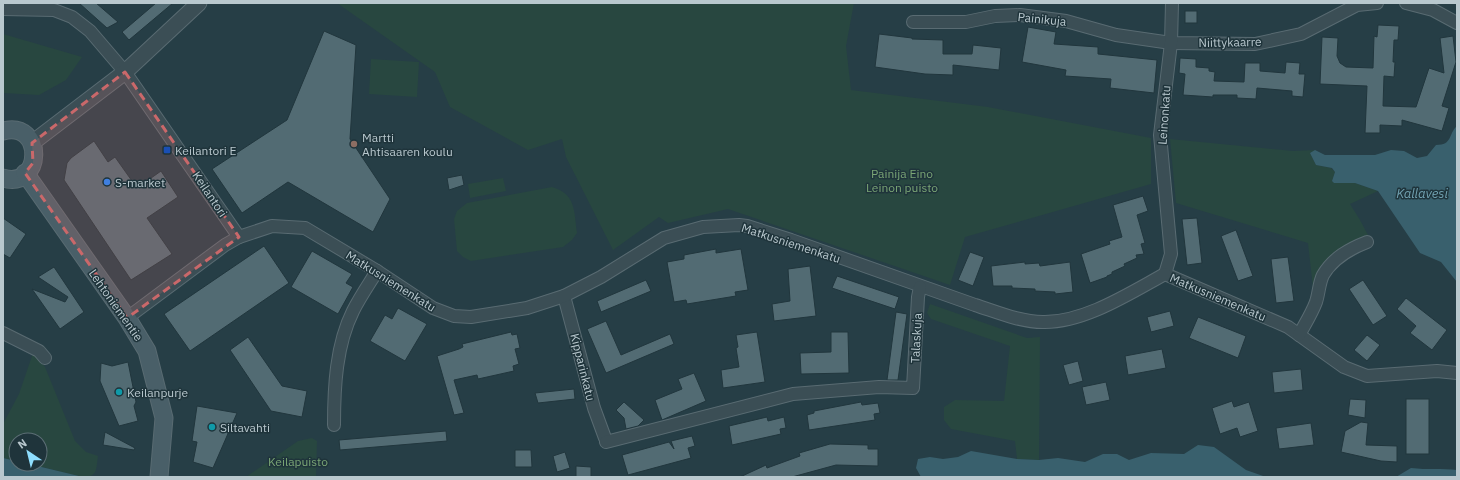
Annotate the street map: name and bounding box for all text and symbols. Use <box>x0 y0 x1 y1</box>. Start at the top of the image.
street label: Painikuja <box>1017 9 1068 29</box>
street label: Niittykaarre <box>1198 34 1262 50</box>
street label: Leinonkatu <box>1154 85 1174 145</box>
place label: Martti Ahtisaaren koulu <box>362 130 453 159</box>
marker: Martti Ahtisaaren koulu <box>349 139 359 149</box>
place label: Keilantori E <box>175 143 237 158</box>
marker: Keilantori E <box>162 145 172 155</box>
park label: Painija Eino Leinon puisto <box>866 166 938 195</box>
street label: Keilantori <box>189 168 231 220</box>
place label: S-market <box>115 175 165 190</box>
marker: S-market <box>102 177 112 187</box>
water label: Kallavesi <box>1396 185 1448 202</box>
street label: Matkusniemenkatu <box>740 220 842 266</box>
street label: Matkusniemenkatu <box>343 247 439 315</box>
street label: Lehtoniementie <box>86 266 147 344</box>
street label: Matkusniemenkatu <box>1168 270 1268 324</box>
street label: Talaskuja <box>907 312 925 364</box>
street label: Kipparinkatu <box>567 332 599 402</box>
place label: Keilanpurje <box>127 385 189 400</box>
marker: Keilanpurje <box>114 387 124 397</box>
place label: Siltavahti <box>220 420 270 435</box>
marker: Siltavahti <box>207 422 217 432</box>
north arrow <box>8 432 48 472</box>
text: N <box>15 436 30 452</box>
park label: Keilapuisto <box>268 454 328 469</box>

